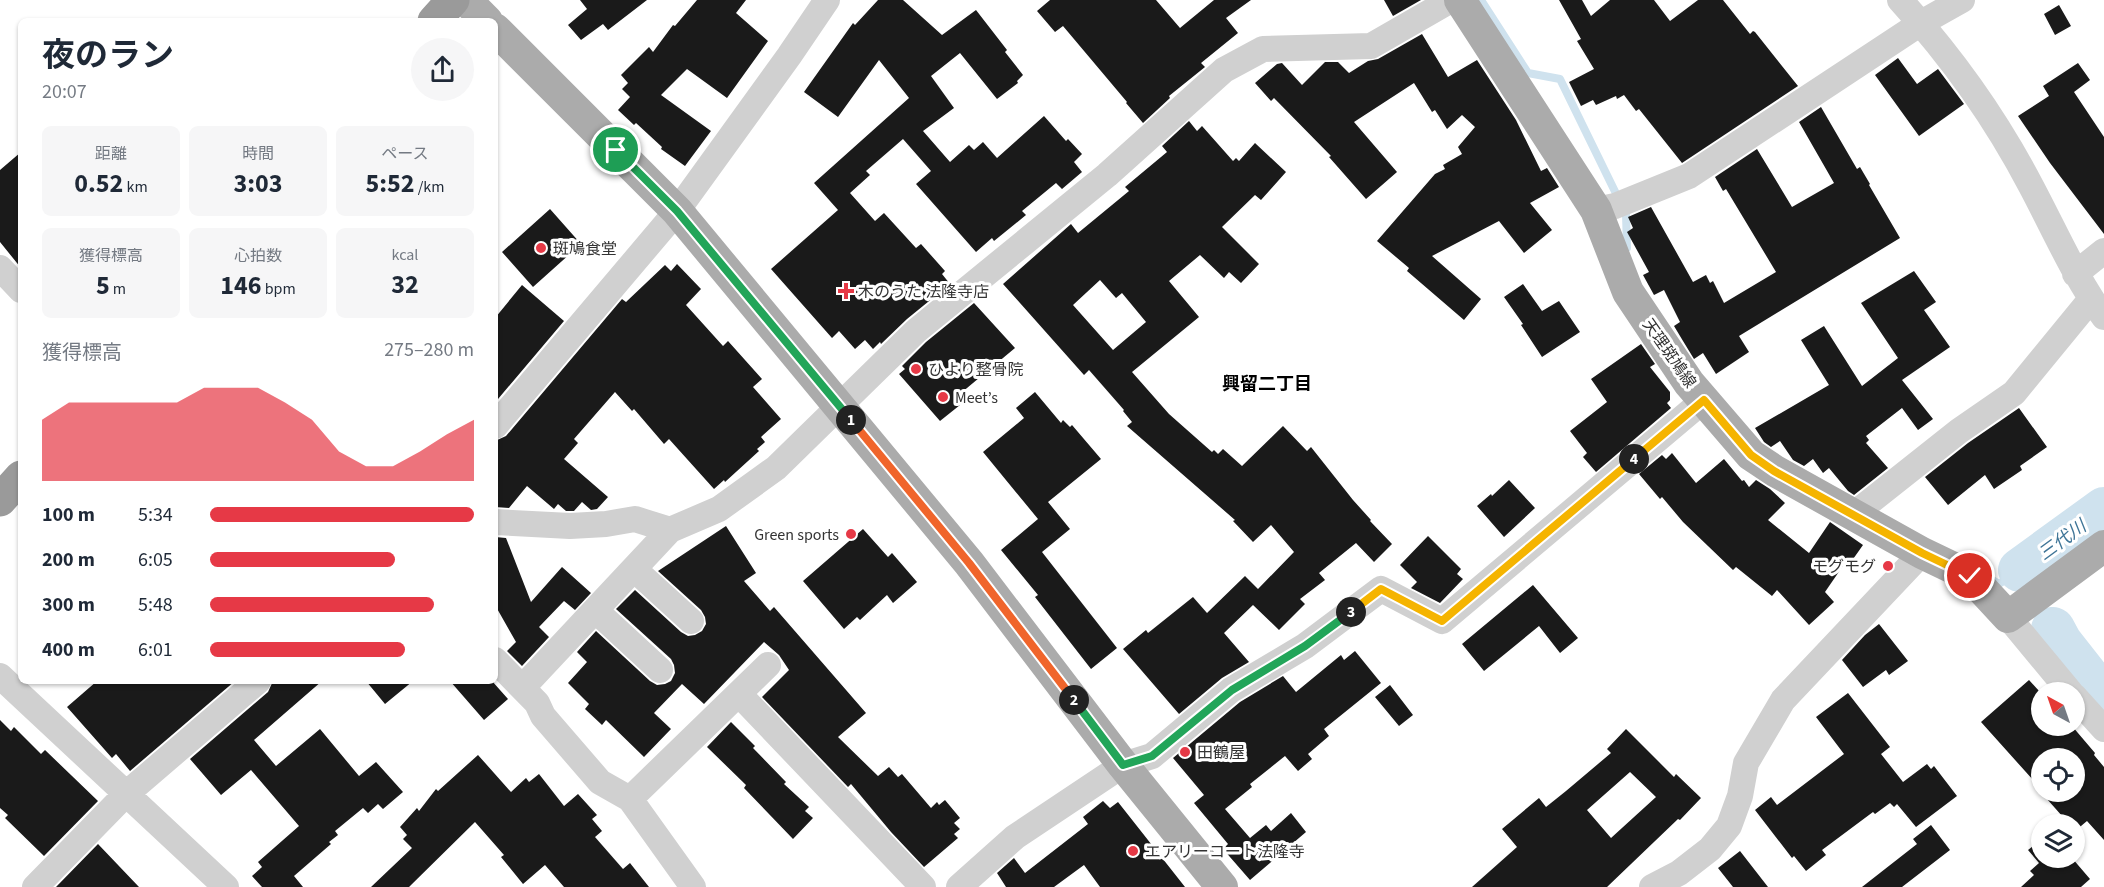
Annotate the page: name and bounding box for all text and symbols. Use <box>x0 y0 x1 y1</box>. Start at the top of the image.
text: 夜のラン <box>42 32 174 79</box>
button: share <box>411 38 474 101</box>
text: 20:07 <box>42 78 87 106</box>
pin <box>590 124 641 175</box>
icon: arrive <box>599 133 632 166</box>
text: 距離 <box>95 143 127 165</box>
text: 時間 <box>242 143 274 165</box>
text: ペース <box>381 143 429 165</box>
text: 0.52 <box>74 165 123 202</box>
text: 3:03 <box>234 165 282 202</box>
text: 5:52 <box>366 165 415 202</box>
text: km <box>123 176 148 198</box>
text: /km <box>415 176 444 198</box>
place label: 斑鳩食堂 <box>553 238 617 260</box>
marker: 斑鳩食堂 <box>534 241 548 255</box>
text: kcal <box>392 244 418 266</box>
text: 獲得標高 <box>79 245 143 267</box>
text: 心拍数 <box>234 245 282 267</box>
text: 32 <box>391 266 419 303</box>
text: 5 <box>96 267 110 304</box>
text: 146 <box>220 267 261 304</box>
text: m <box>110 278 126 300</box>
text: bpm <box>261 278 296 300</box>
place label: 木のうた 法隆寺店 <box>858 281 989 303</box>
marker: 木のうた 法隆寺店 <box>839 284 853 298</box>
street label: 天理斑鳩線 <box>1637 314 1701 393</box>
text: 275–280 m <box>384 336 474 364</box>
text: 獲得標高 <box>42 339 122 367</box>
place label: ひより整骨院 <box>928 359 1024 381</box>
marker: ひより整骨院 <box>909 362 923 376</box>
district label: 興留二丁目 <box>1222 372 1312 397</box>
place label: Meet’s <box>955 387 998 409</box>
marker: Meet’s <box>936 390 950 404</box>
pin: 1 <box>836 405 866 435</box>
text: 1 <box>847 409 855 431</box>
pin: 4 <box>1619 444 1649 474</box>
text: 4 <box>1630 448 1638 470</box>
text: 100 m <box>42 501 95 529</box>
text: 5:34 <box>138 501 173 529</box>
water label: 三代川 <box>2033 513 2093 566</box>
place label: Green sports <box>754 524 839 546</box>
marker: Green sports <box>844 527 858 541</box>
text: 200 m <box>42 546 95 574</box>
text: 6:05 <box>138 546 173 574</box>
pin <box>1944 550 1995 601</box>
place label: モグモグ <box>1812 556 1876 578</box>
marker: モグモグ <box>1881 559 1895 573</box>
icon: check <box>1953 559 1986 592</box>
text: 300 m <box>42 591 95 619</box>
text: 5:48 <box>138 591 173 619</box>
pin: 3 <box>1336 597 1366 627</box>
text: 3 <box>1347 601 1355 623</box>
text: 400 m <box>42 636 95 664</box>
text: 6:01 <box>138 636 173 664</box>
north arrow <box>2031 682 2085 736</box>
map controls <box>2031 682 2085 868</box>
pin: 2 <box>1059 685 1089 715</box>
text: 2 <box>1070 689 1078 711</box>
place label: 田鶴屋 <box>1197 742 1245 764</box>
marker: 田鶴屋 <box>1178 745 1192 759</box>
button: locate <box>2031 748 2085 802</box>
button: layers <box>2031 814 2085 868</box>
place label: エアリーコート法隆寺 <box>1145 841 1305 863</box>
marker: エアリーコート法隆寺 <box>1126 844 1140 858</box>

